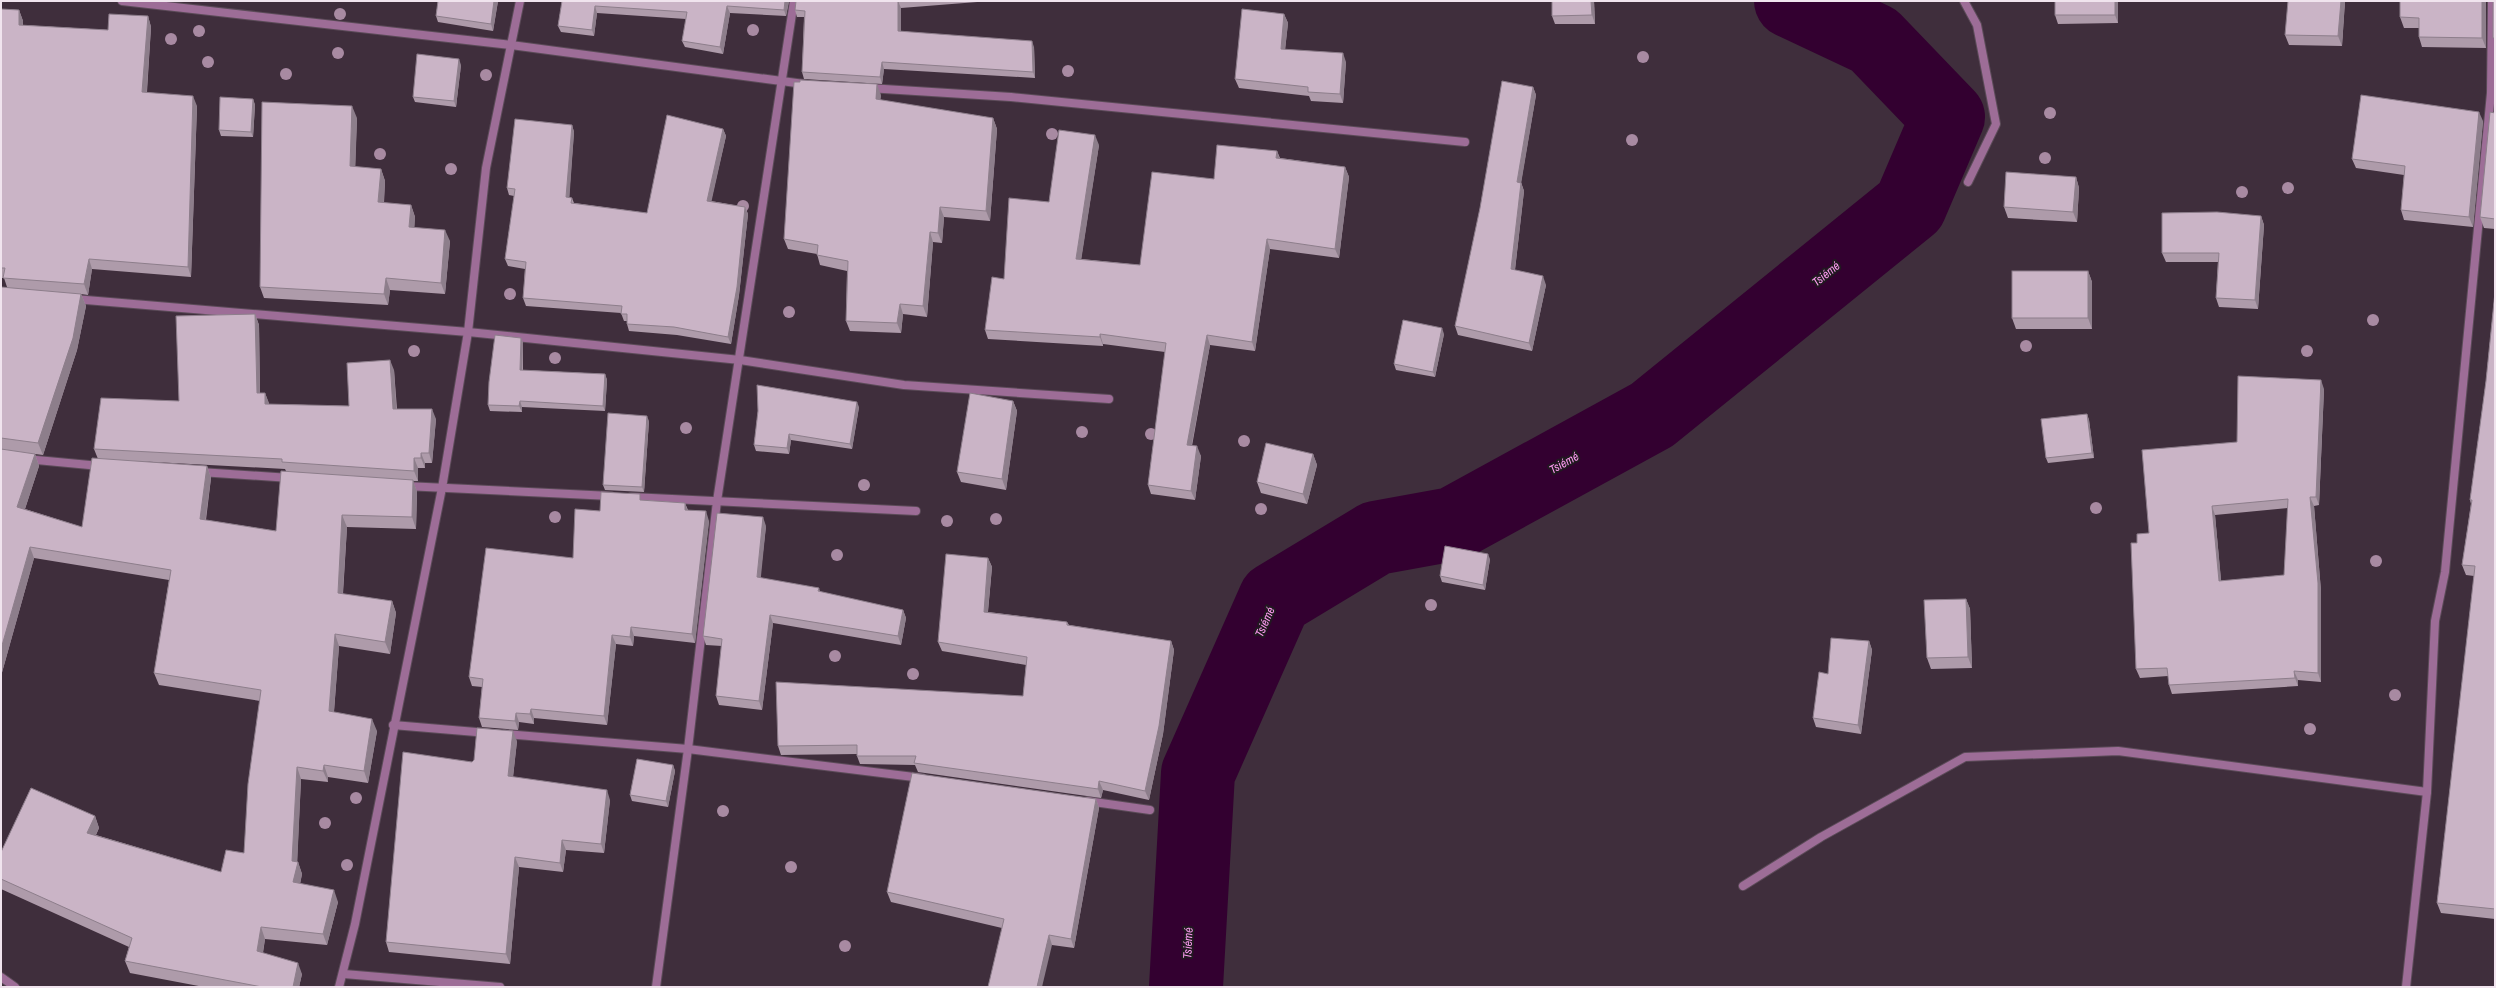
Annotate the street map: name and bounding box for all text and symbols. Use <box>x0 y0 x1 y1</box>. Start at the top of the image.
water label: Tsiémé <box>1809 258 1844 290</box>
water label: Tsiémé <box>1546 448 1582 478</box>
water label: Tsiémé <box>1251 604 1279 640</box>
water label: Tsiémé <box>1179 926 1197 959</box>

